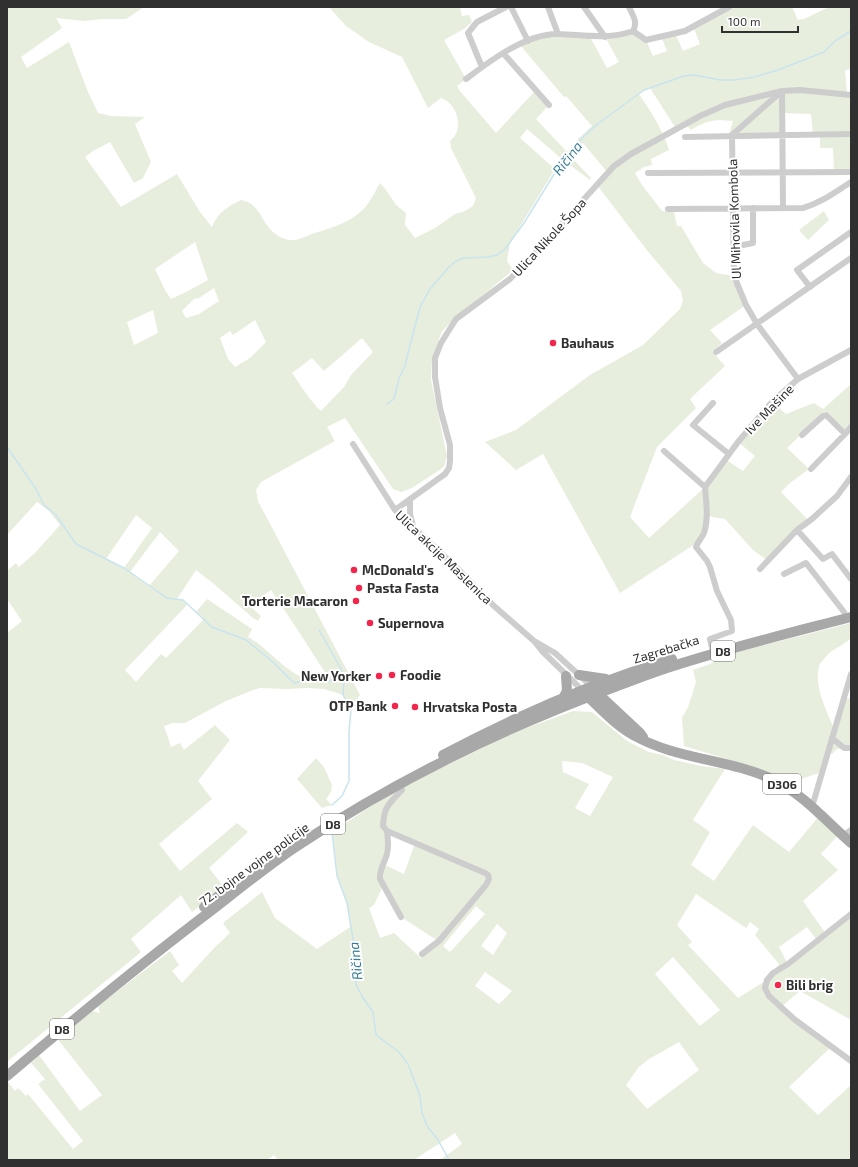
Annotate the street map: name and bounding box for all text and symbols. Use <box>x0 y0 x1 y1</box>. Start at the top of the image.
scale bar <box>722 8 798 34</box>
text: 100 m <box>728 14 760 28</box>
water label: Ričina <box>548 138 586 178</box>
street label: Ul Mihovila Kombola <box>724 158 744 280</box>
street label: Ulica Nikole Šopa <box>509 194 589 280</box>
place label: Bauhaus <box>561 335 614 351</box>
marker: Bauhaus <box>548 338 558 348</box>
street label: Ive Mašine <box>741 381 797 437</box>
street label: Ulica akcije Maslenica <box>392 507 496 607</box>
place label: McDonald's <box>362 562 434 578</box>
marker: McDonald's <box>349 565 359 575</box>
place label: Pasta Fasta <box>367 580 439 596</box>
marker: Pasta Fasta <box>354 583 364 593</box>
place label: Torterie Macaron <box>242 593 348 609</box>
marker: Torterie Macaron <box>351 596 361 606</box>
place label: Supernova <box>378 615 444 631</box>
marker: Supernova <box>365 618 375 628</box>
street label: Zagrebačka <box>631 631 701 667</box>
road number: D8 <box>711 641 735 661</box>
place label: Foodie <box>400 667 441 683</box>
place label: New Yorker <box>301 668 371 684</box>
marker: Foodie <box>387 670 397 680</box>
marker: New Yorker <box>374 671 384 681</box>
place label: OTP Bank <box>329 698 388 714</box>
place label: Hrvatska Posta <box>423 699 517 715</box>
marker: OTP Bank <box>390 701 400 711</box>
marker: Hrvatska Posta <box>410 702 420 712</box>
road number: D306 <box>763 774 801 794</box>
road number: D8 <box>321 814 345 834</box>
street label: 72. bojne vojne policije <box>196 819 312 909</box>
water label: Ričina <box>345 941 365 981</box>
place label: Bili brig <box>786 977 833 993</box>
marker: Bili brig <box>773 980 783 990</box>
road number: D8 <box>50 1019 74 1039</box>

